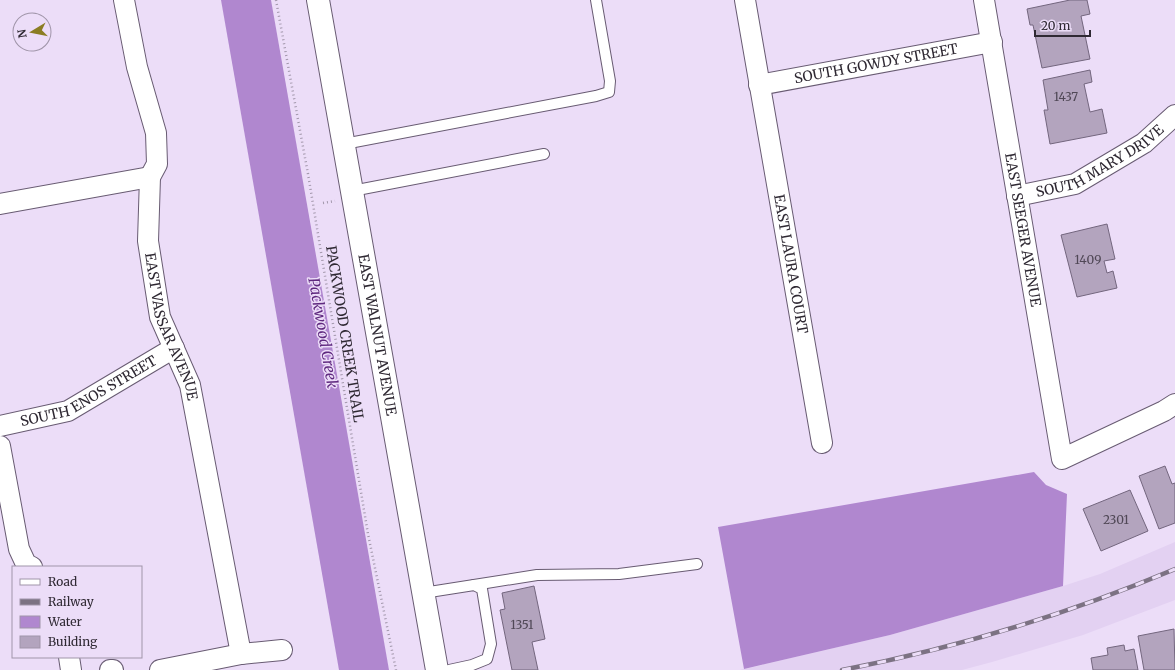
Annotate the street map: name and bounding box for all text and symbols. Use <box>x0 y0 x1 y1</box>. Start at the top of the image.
north arrow <box>12 12 52 52</box>
scale bar <box>1035 12 1090 38</box>
text: 20 m <box>1041 18 1070 33</box>
text: N <box>14 28 30 39</box>
street label: SOUTH GOWDY STREET <box>793 39 960 87</box>
house number: 1437 <box>1054 89 1078 104</box>
street label: SOUTH MARY DRIVE <box>1034 121 1167 201</box>
street label: EAST SEEGER AVENUE <box>1001 151 1045 308</box>
street label: EAST LAURA COURT <box>770 193 812 335</box>
street label: PACKWOOD CREEK TRAIL <box>322 244 368 424</box>
street label: EAST VASSAR AVENUE <box>141 251 202 402</box>
house number: 1409 <box>1075 252 1101 267</box>
street label: EAST WALNUT AVENUE <box>354 253 401 417</box>
water label: Packwood Creek <box>304 276 343 390</box>
street label: SOUTH ENOS STREET <box>18 351 160 430</box>
house number: 2301 <box>1103 512 1130 527</box>
legend <box>12 566 142 658</box>
text: Road <box>48 574 77 589</box>
text: Railway <box>48 594 94 609</box>
text: Water <box>47 614 83 629</box>
house number: 1351 <box>510 617 534 632</box>
text: Building <box>48 634 98 649</box>

